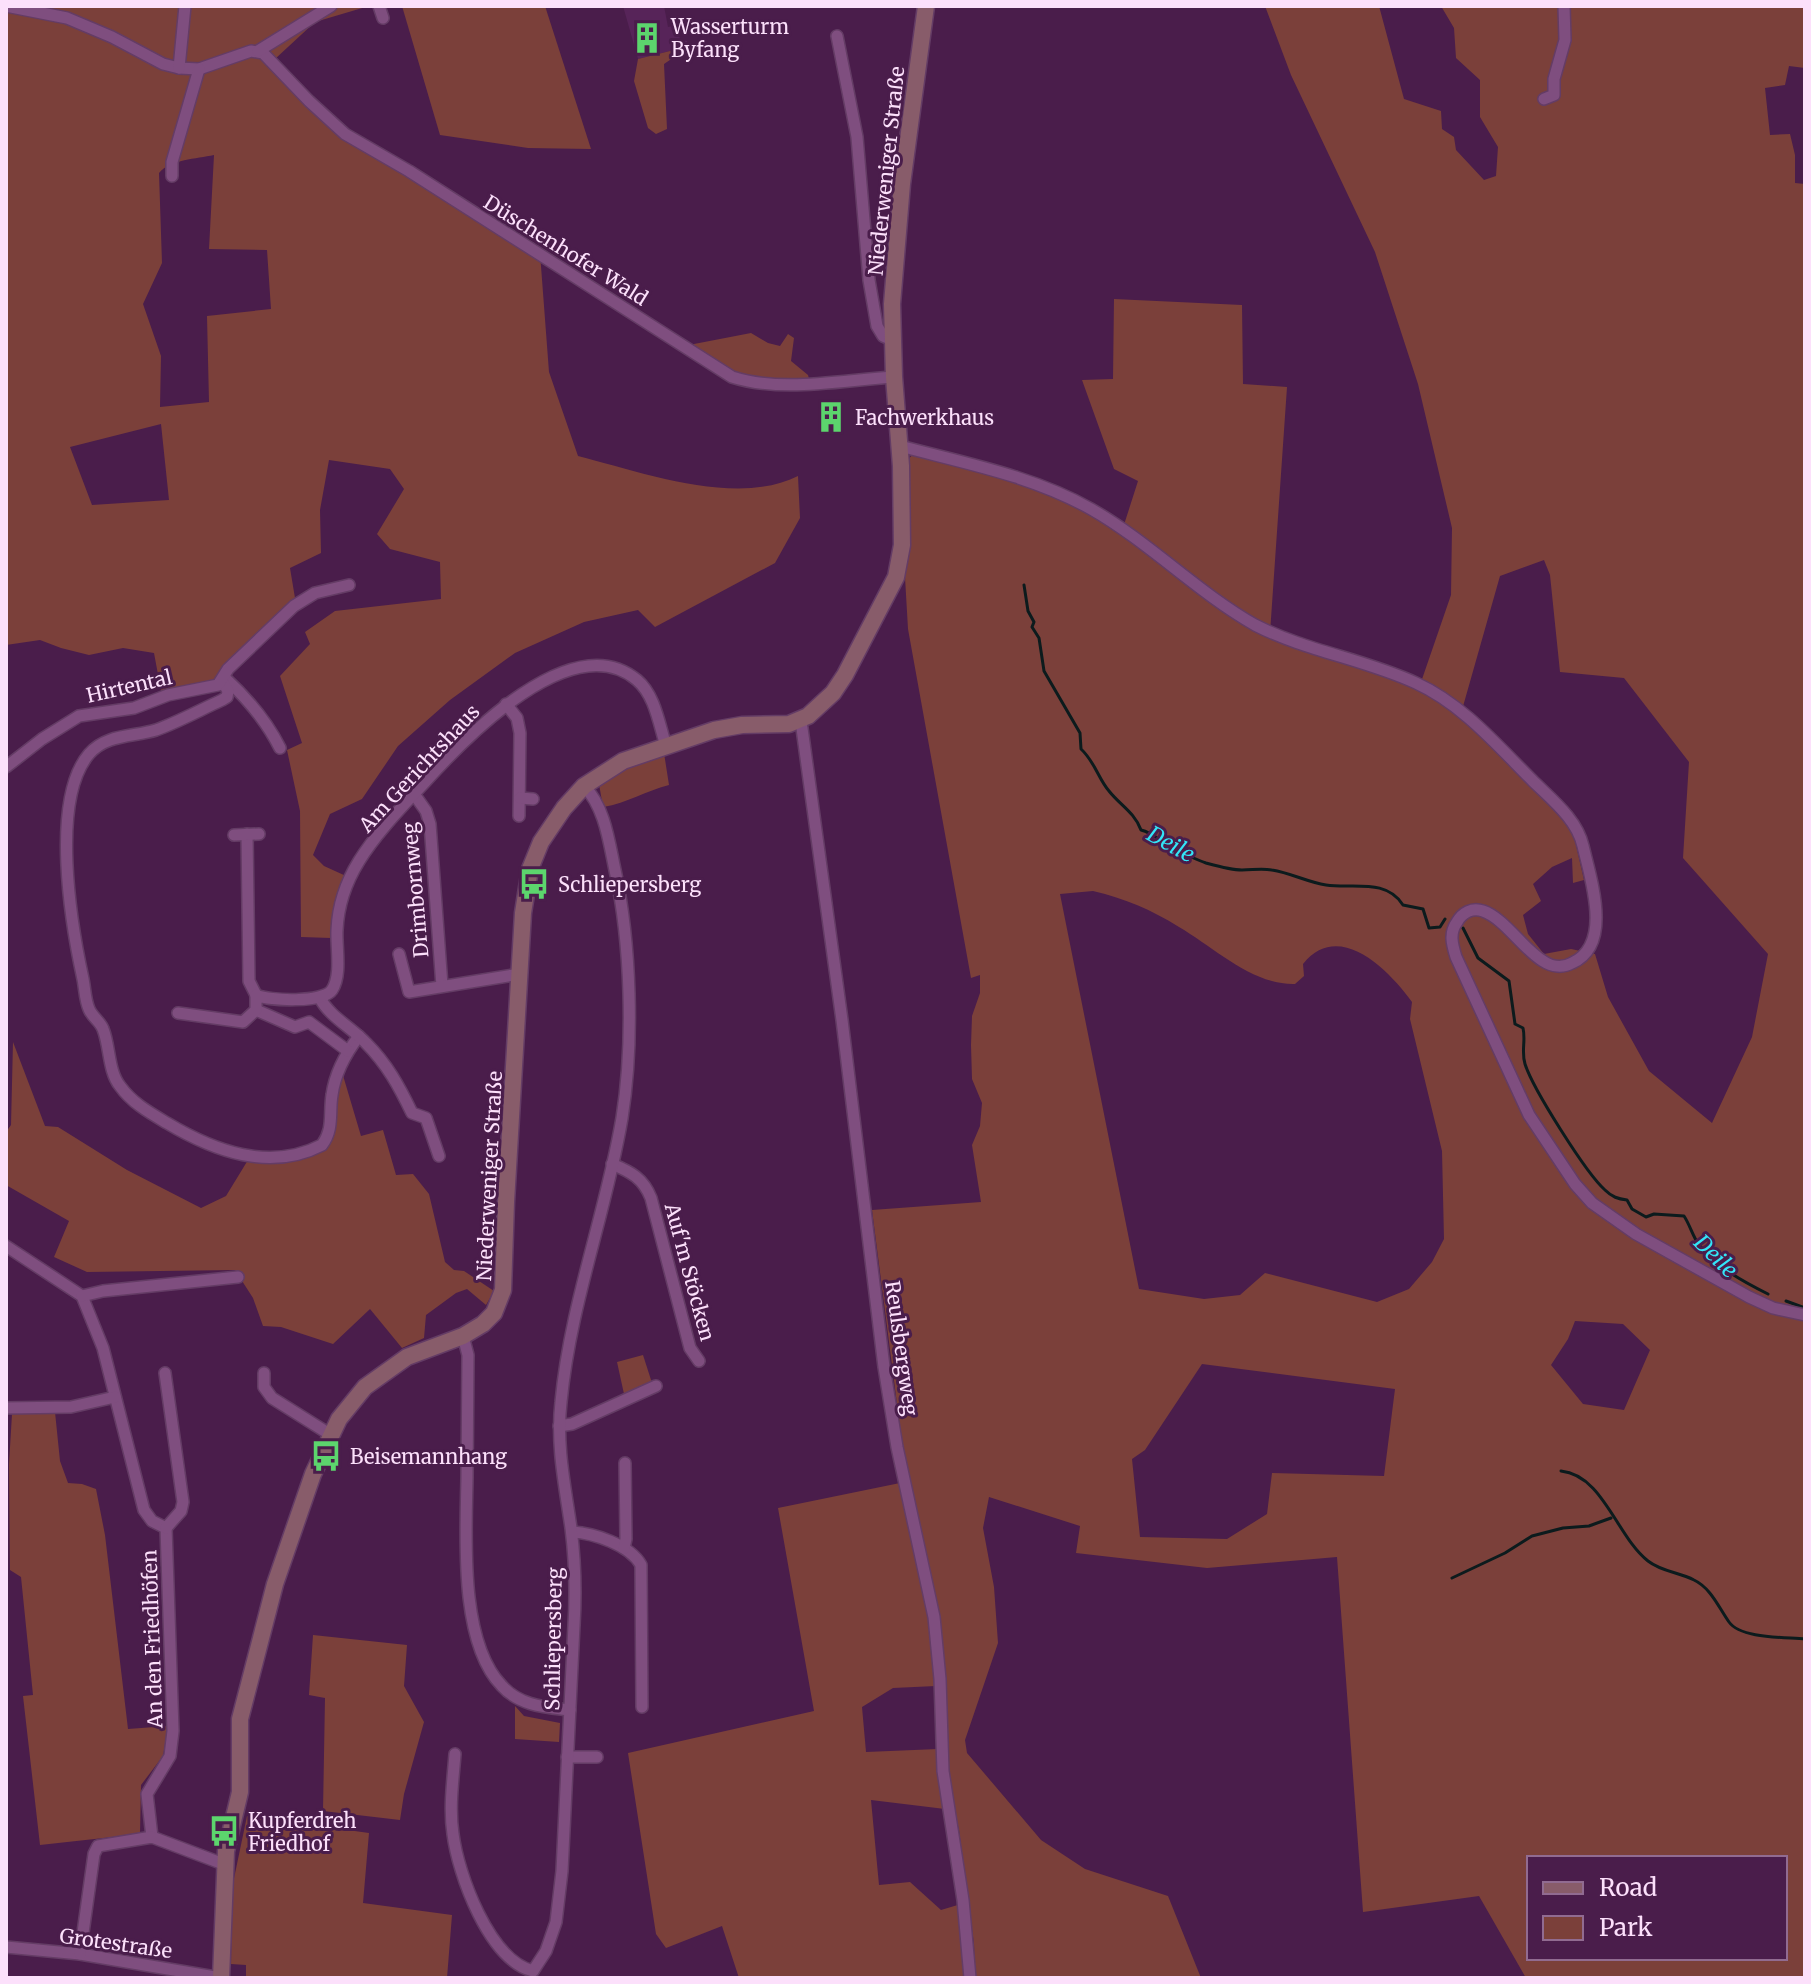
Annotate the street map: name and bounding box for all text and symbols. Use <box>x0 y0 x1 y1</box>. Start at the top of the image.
place label: Wasserturm Byfang <box>670 14 789 62</box>
building icon: Wasserturm Byfang <box>630 21 664 55</box>
street label: Niederweniger Straße <box>863 65 909 277</box>
street label: Düschenhofer Wald <box>479 189 653 311</box>
building icon: Fachwerkhaus <box>814 400 848 434</box>
place label: Fachwerkhaus <box>855 405 994 430</box>
street label: Hirtental <box>84 664 174 708</box>
street label: Am Gerichtshaus <box>353 699 485 838</box>
water label: Deile <box>1141 819 1200 868</box>
street label: Drimbornweg <box>397 821 433 959</box>
bus stop icon: Schliepersberg <box>517 867 551 901</box>
place label: Schliepersberg <box>558 872 701 897</box>
street label: Niederweniger Straße <box>471 1070 507 1282</box>
street label: Auf'm Stöcken <box>659 1199 720 1344</box>
water label: Deile <box>1688 1228 1744 1284</box>
street label: Reulsbergweg <box>880 1279 924 1417</box>
bus stop icon: Beisemannhang <box>309 1439 343 1473</box>
place label: Beisemannhang <box>350 1444 507 1469</box>
street label: An den Friedhöfen <box>136 1549 168 1730</box>
street label: Schliepersberg <box>539 1567 567 1711</box>
place label: Kupferdreh Friedhof <box>248 1808 357 1856</box>
bus stop icon: Kupferdreh Friedhof <box>207 1814 241 1848</box>
legend <box>1527 1856 1787 1960</box>
text: Road <box>1599 1872 1657 1903</box>
text: Park <box>1599 1912 1653 1943</box>
street label: Grotestraße <box>58 1923 174 1963</box>

